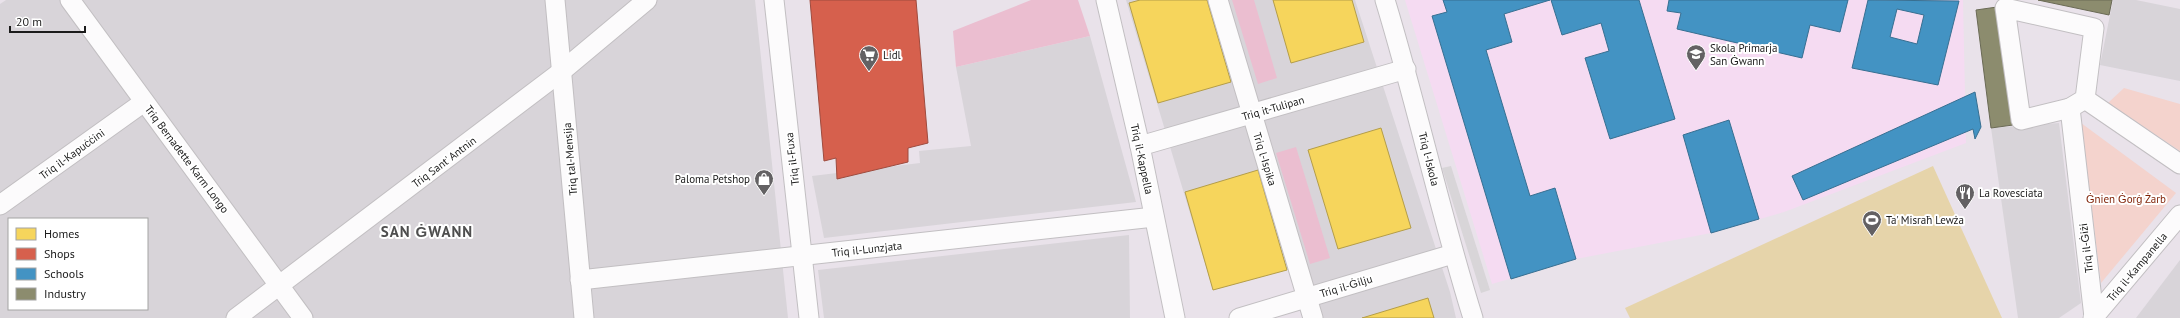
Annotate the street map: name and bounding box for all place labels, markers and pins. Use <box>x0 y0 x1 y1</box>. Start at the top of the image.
place label: Skola Primarja San Ġwann <box>1710 41 1777 68</box>
school or university icon: Skola Primarja San Ġwann <box>1685 43 1707 71</box>
supermarket icon: Lidl <box>858 44 880 72</box>
place label: Lidl <box>883 48 902 62</box>
shop icon: Paloma Petshop <box>753 168 775 196</box>
place label: Paloma Petshop <box>675 172 750 186</box>
restaurant icon: La Rovesciata <box>1954 182 1976 210</box>
place label: La Rovesciata <box>1979 186 2043 200</box>
sports icon: Ta' Misraħ Lewża <box>1861 209 1883 237</box>
place label: Ta' Misraħ Lewża <box>1886 213 1964 227</box>

